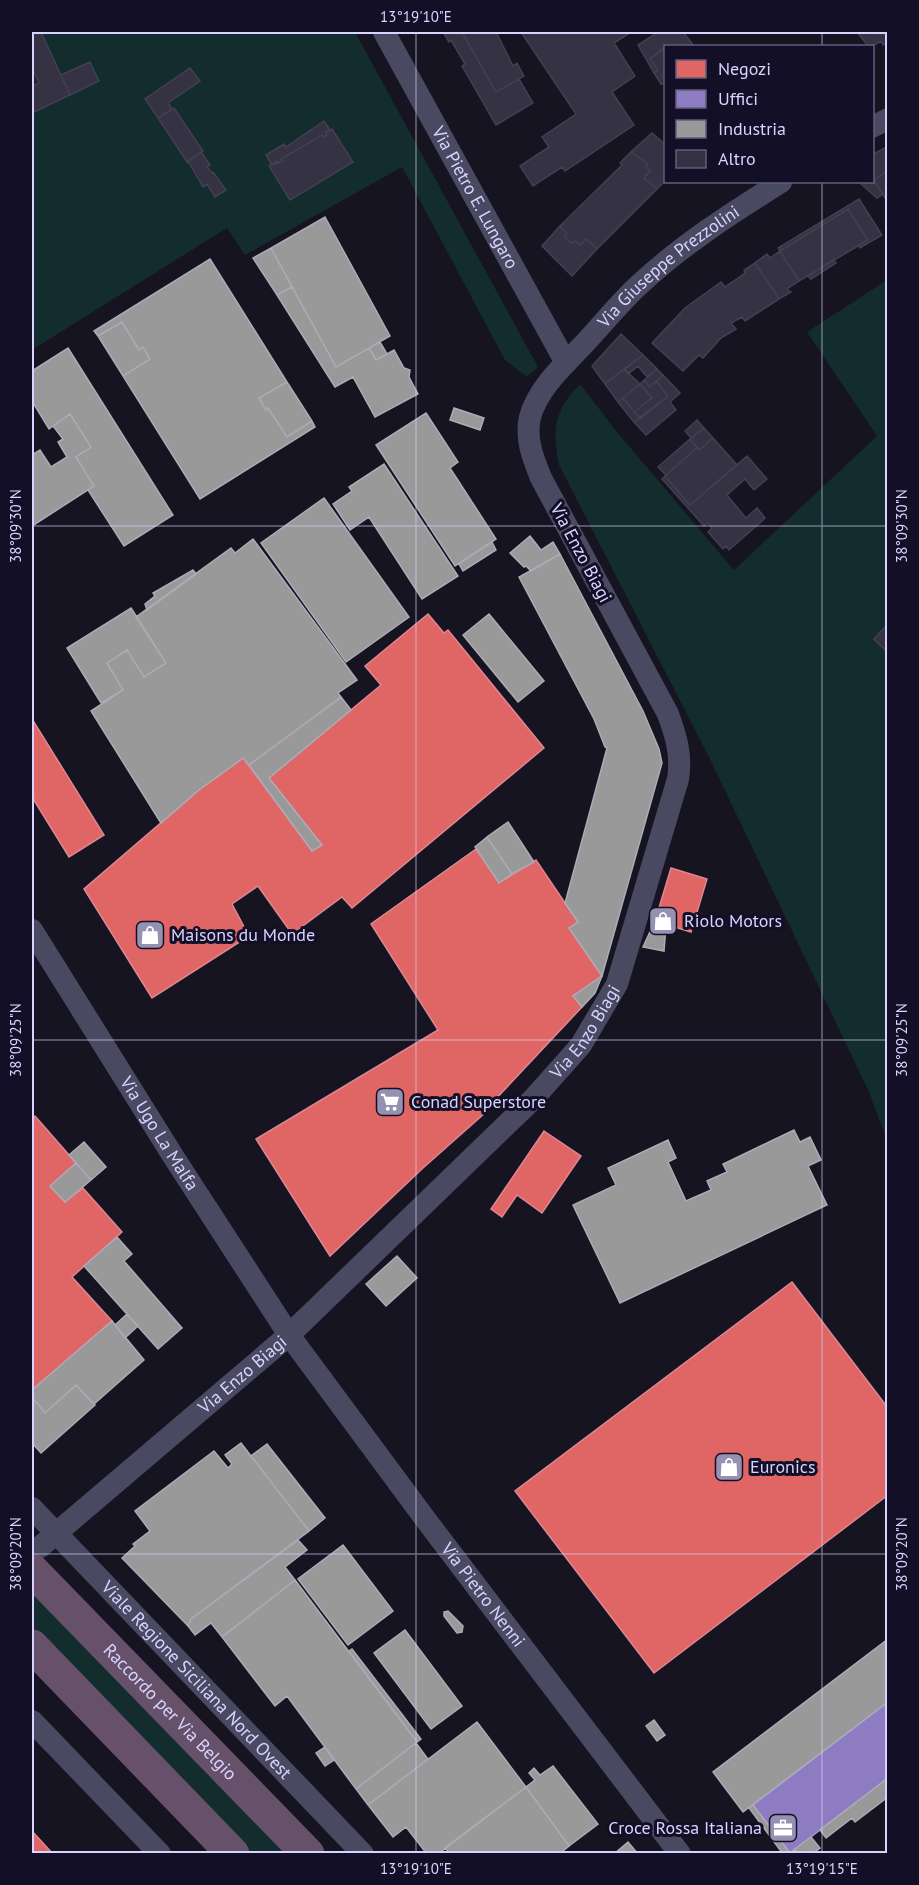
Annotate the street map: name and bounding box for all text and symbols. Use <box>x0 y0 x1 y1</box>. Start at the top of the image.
text: 13°19'10"E <box>380 7 452 26</box>
legend <box>664 45 874 183</box>
text: Negozi <box>718 57 771 80</box>
text: Uffici <box>718 87 758 110</box>
text: Industria <box>718 117 786 140</box>
street label: Via Pietro E. Lungaro <box>427 121 524 273</box>
text: Altro <box>718 147 756 170</box>
street label: Via Giuseppe Prezzolini <box>591 200 744 333</box>
text: 38°09'30"N <box>6 489 25 563</box>
text: 38°09'30"N <box>892 489 911 563</box>
street label: Via Enzo Biagi <box>545 498 617 606</box>
shop icon: Riolo Motors <box>647 905 679 937</box>
place label: Riolo Motors <box>684 909 782 932</box>
shop icon: Maisons du Monde <box>134 919 166 951</box>
place label: Maisons du Monde <box>171 923 315 946</box>
street label: Via Enzo Biagi <box>544 980 625 1084</box>
text: 38°09'25"N <box>6 1003 25 1077</box>
text: 38°09'25"N <box>892 1003 911 1077</box>
street label: Via Ugo La Malfa <box>115 1071 204 1195</box>
supermarket icon: Conad Superstore <box>374 1086 406 1118</box>
place label: Conad Superstore <box>411 1090 546 1113</box>
street label: Via Enzo Biagi <box>192 1330 291 1419</box>
shop icon: Euronics <box>713 1451 745 1483</box>
place label: Euronics <box>750 1455 815 1478</box>
text: 38°09'20"N <box>6 1517 25 1591</box>
text: 38°09'20"N <box>892 1517 911 1591</box>
street label: Via Pietro Nenni <box>436 1537 530 1651</box>
street label: Viale Regione Siciliana Nord Ovest <box>96 1575 297 1784</box>
street label: Raccordo per Via Belgio <box>99 1638 242 1785</box>
office icon: Croce Rossa Italiana <box>767 1812 799 1844</box>
place label: Croce Rossa Italiana <box>608 1816 762 1839</box>
text: 13°19'10"E <box>380 1859 452 1878</box>
text: 13°19'15"E <box>786 1859 858 1878</box>

